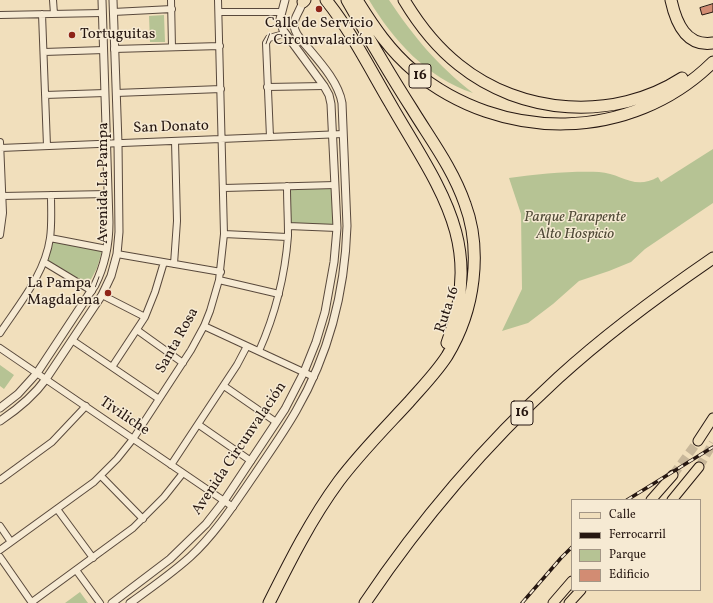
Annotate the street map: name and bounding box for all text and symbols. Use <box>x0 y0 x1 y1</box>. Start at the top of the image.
marker: Calle de Servicio / Circunvalación <box>314 4 324 14</box>
place label: Calle de Servicio / Circunvalación <box>265 15 373 50</box>
place label: Tortuguitas <box>80 26 156 44</box>
marker: Tortuguitas <box>67 30 77 40</box>
road number: 16 <box>409 64 431 88</box>
street label: San Donato <box>133 118 209 138</box>
street label: Avenida La Pampa <box>95 122 113 244</box>
park label: Parque Parapente Alto Hospicio <box>524 209 626 244</box>
place label: La Pampa / Magdalena <box>27 275 100 310</box>
street label: Ruta 16 <box>432 284 464 336</box>
marker: La Pampa / Magdalena <box>103 288 113 298</box>
street label: Santa Rosa <box>153 305 203 377</box>
street label: Avenida Circunvalación <box>189 379 291 519</box>
street label: Tiviliche <box>96 394 152 440</box>
road number: 16 <box>511 401 533 425</box>
legend <box>571 499 701 591</box>
text: Calle <box>609 507 636 523</box>
text: Ferrocarril <box>609 527 666 543</box>
text: Parque <box>609 547 646 563</box>
text: Edificio <box>609 567 649 583</box>

